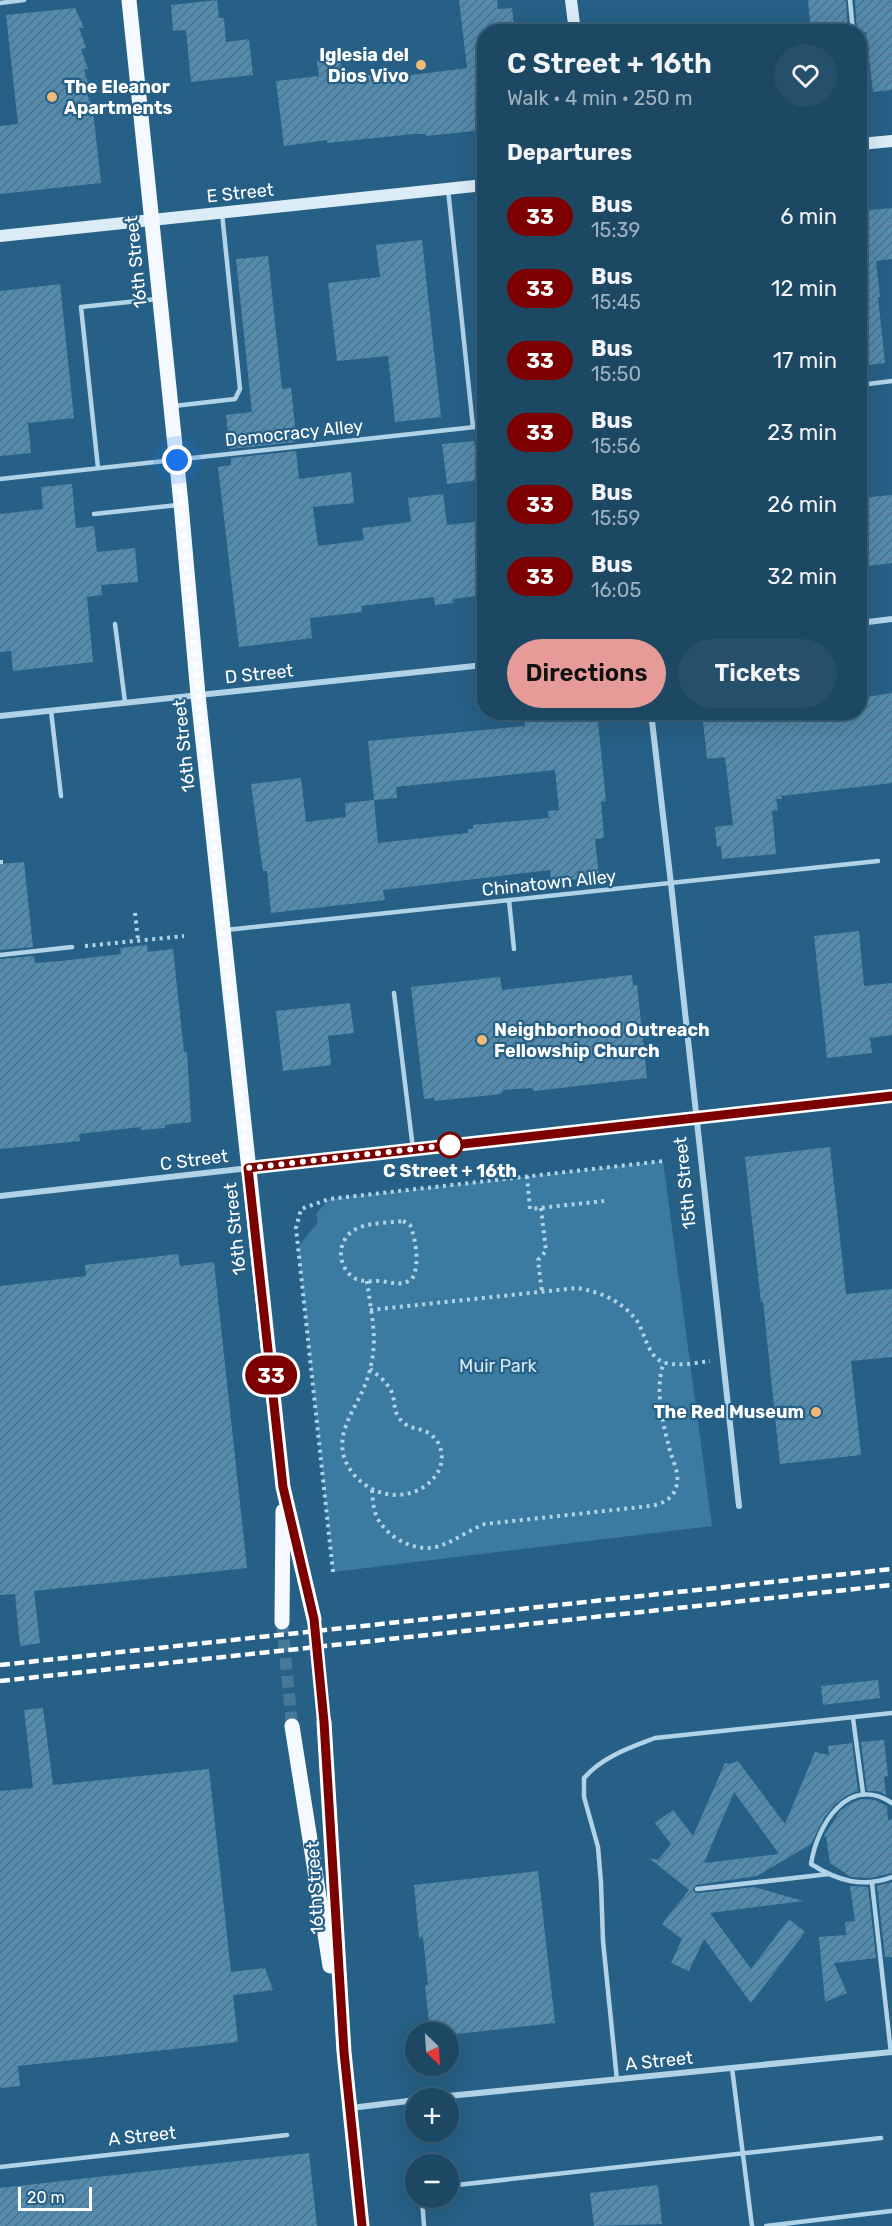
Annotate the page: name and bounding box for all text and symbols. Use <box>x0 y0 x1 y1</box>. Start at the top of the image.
place label: Iglesia del Dios Vivo <box>319 44 409 87</box>
button: heart <box>774 44 837 107</box>
text: C Street + 16th <box>507 47 712 80</box>
marker: Iglesia del Dios Vivo <box>414 58 428 72</box>
place label: The Eleanor Apartments <box>64 76 173 119</box>
text: Walk · 4 min · 250 m <box>507 86 692 110</box>
marker: The Eleanor Apartments <box>45 90 59 104</box>
text: Departures <box>507 139 632 166</box>
street label: E Street <box>205 179 275 207</box>
text: Bus <box>591 191 633 218</box>
text: 6 min <box>780 203 837 230</box>
text: 33 <box>526 204 554 229</box>
street label: 16th Street <box>120 215 152 309</box>
text: 15:39 <box>591 218 640 242</box>
text: Bus <box>591 263 633 290</box>
text: 12 min <box>771 275 837 302</box>
text: 33 <box>526 276 554 301</box>
text: 15:45 <box>591 290 641 314</box>
text: Bus <box>591 335 633 362</box>
text: 17 min <box>773 347 837 374</box>
text: 33 <box>526 348 554 373</box>
text: 15:50 <box>591 362 641 386</box>
text: Bus <box>591 407 633 434</box>
street label: Democracy Alley <box>224 415 364 451</box>
text: 23 min <box>767 419 837 446</box>
text: 33 <box>526 420 554 445</box>
text: 15:56 <box>591 434 641 458</box>
your location <box>162 445 192 475</box>
text: Bus <box>591 479 633 506</box>
text: 26 min <box>767 491 837 518</box>
text: 33 <box>526 492 554 517</box>
text: 15:59 <box>591 506 640 530</box>
text: Bus <box>591 551 633 578</box>
text: 32 min <box>767 563 837 590</box>
text: 33 <box>526 564 554 589</box>
text: 16:05 <box>591 578 641 602</box>
button: Directions <box>507 639 666 708</box>
button: Tickets <box>678 639 837 708</box>
street label: D Street <box>224 659 294 689</box>
street label: 16th Street <box>168 699 200 793</box>
street label: Chinatown Alley <box>481 865 617 901</box>
place label: Neighborhood Outreach Fellowship Church <box>494 1019 710 1062</box>
marker: Neighborhood Outreach Fellowship Church <box>475 1033 489 1047</box>
marker: C Street + 16th <box>437 1132 463 1158</box>
street label: 15th Street <box>669 1136 701 1230</box>
street label: C Street <box>159 1145 229 1175</box>
place label: C Street + 16th <box>383 1160 517 1182</box>
street label: 16th Street <box>219 1182 251 1276</box>
park label: Muir Park <box>459 1355 538 1377</box>
line badge: 33 <box>244 1356 298 1394</box>
text: 33 <box>257 1363 285 1388</box>
place label: The Red Museum <box>653 1401 804 1423</box>
marker: The Red Museum <box>809 1405 823 1419</box>
street label: 16th Street <box>302 1841 328 1935</box>
north arrow <box>405 2022 459 2076</box>
map controls <box>405 2022 459 2208</box>
street label: A Street <box>624 2047 694 2075</box>
button: + <box>405 2088 459 2142</box>
street label: A Street <box>107 2122 177 2150</box>
button: − <box>405 2154 459 2208</box>
scale bar <box>18 2184 92 2212</box>
text: 20 m <box>27 2188 65 2207</box>

